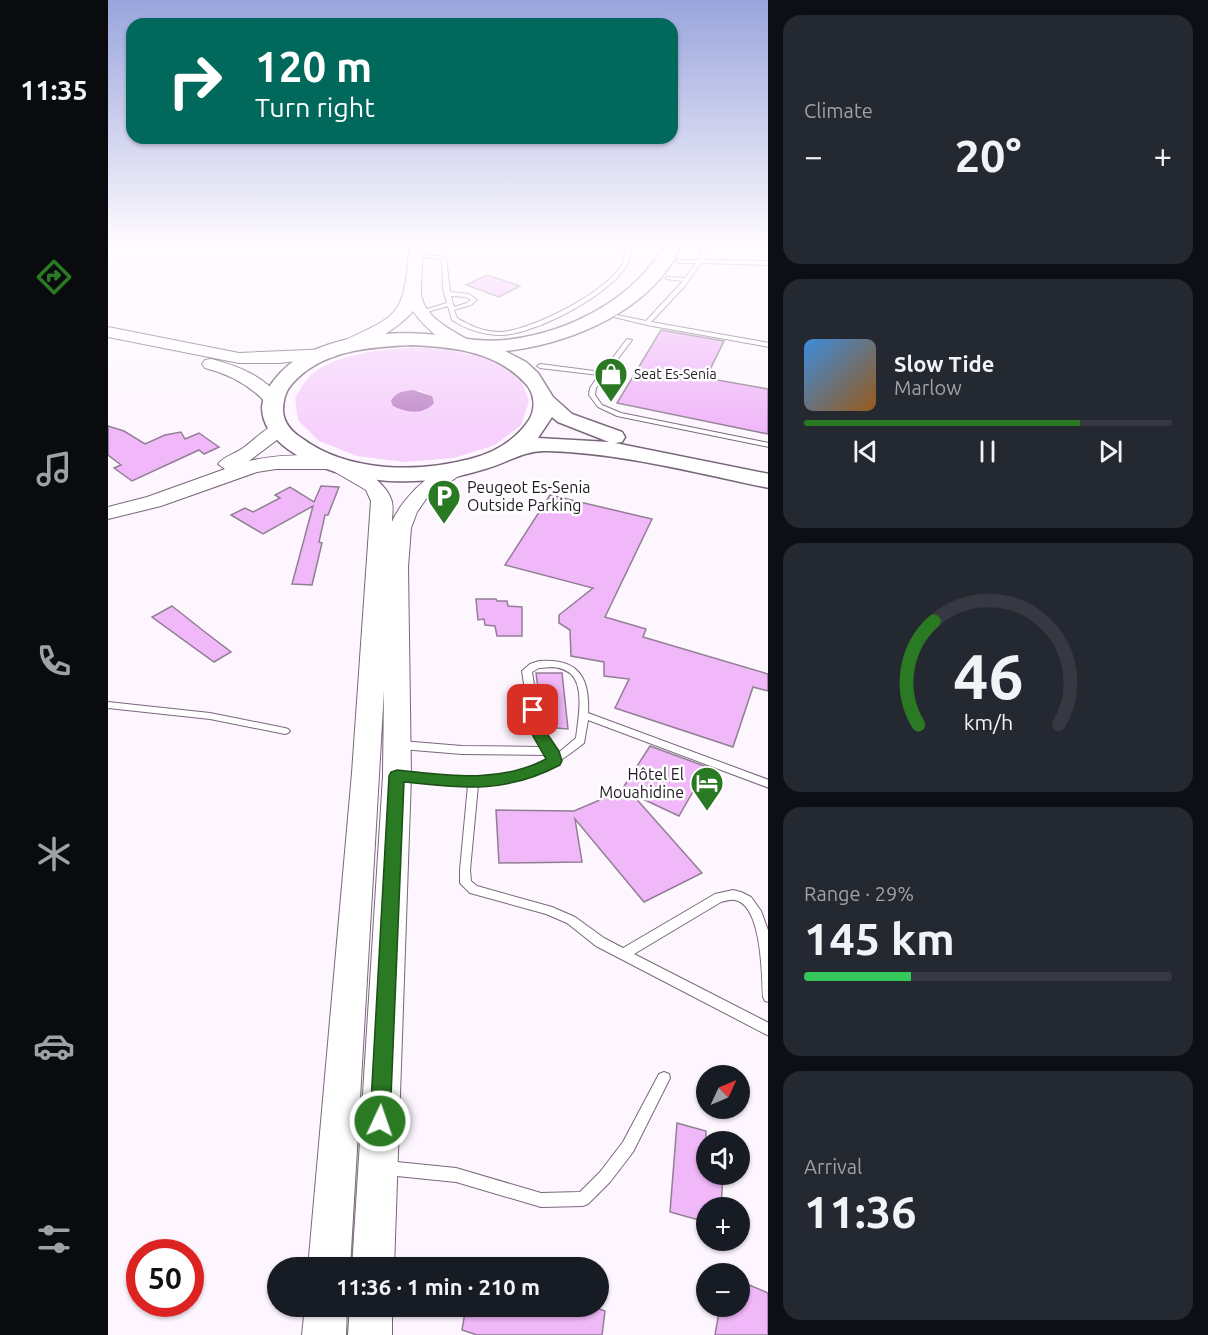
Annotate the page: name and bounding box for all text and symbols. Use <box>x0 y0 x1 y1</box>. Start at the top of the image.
icon: right <box>156 42 234 120</box>
text: 120 m <box>255 43 372 90</box>
text: 11:35 <box>20 75 88 105</box>
text: Turn right <box>255 92 375 122</box>
text: Climate <box>804 99 873 122</box>
text: 20° <box>955 130 1021 181</box>
text: − <box>804 137 823 174</box>
text: + <box>1153 137 1172 174</box>
icon: directions <box>33 256 75 298</box>
text: Slow Tide <box>894 351 994 376</box>
shop icon: Seat Es-Senia <box>593 356 629 403</box>
place label: Seat Es-Senia <box>634 366 717 382</box>
text: Marlow <box>894 376 962 399</box>
icon: previous <box>849 435 882 468</box>
icon: pause <box>971 435 1004 468</box>
icon: next <box>1094 435 1127 468</box>
icon: music <box>33 448 75 490</box>
parking icon: Peugeot Es-Senia Outside Parking <box>426 478 462 525</box>
place label: Peugeot Es-Senia Outside Parking <box>467 478 591 514</box>
icon: phone <box>33 640 75 682</box>
text: 46 <box>953 641 1023 711</box>
pin <box>507 684 558 735</box>
icon: arrive <box>516 693 549 726</box>
text: km/h <box>963 710 1013 734</box>
place label: Hôtel El Mouahidine <box>599 765 684 801</box>
hotel icon: Hôtel El Mouahidine <box>689 765 725 812</box>
icon: climate <box>33 833 75 875</box>
text: Range · 29% <box>804 882 914 905</box>
text: 145 km <box>804 913 955 964</box>
icon: car <box>33 1025 75 1067</box>
north arrow <box>696 1065 750 1119</box>
map controls <box>696 1065 750 1317</box>
position arrow <box>348 1089 412 1153</box>
button: sound <box>696 1131 750 1185</box>
text: Arrival <box>804 1155 862 1178</box>
text: 11:36 <box>804 1186 917 1237</box>
button: + <box>696 1197 750 1251</box>
icon: filters <box>33 1218 75 1260</box>
speed limit sign: 50 <box>126 1239 204 1317</box>
button: − <box>696 1263 750 1317</box>
text: 11:36 · 1 min · 210 m <box>336 1274 540 1299</box>

